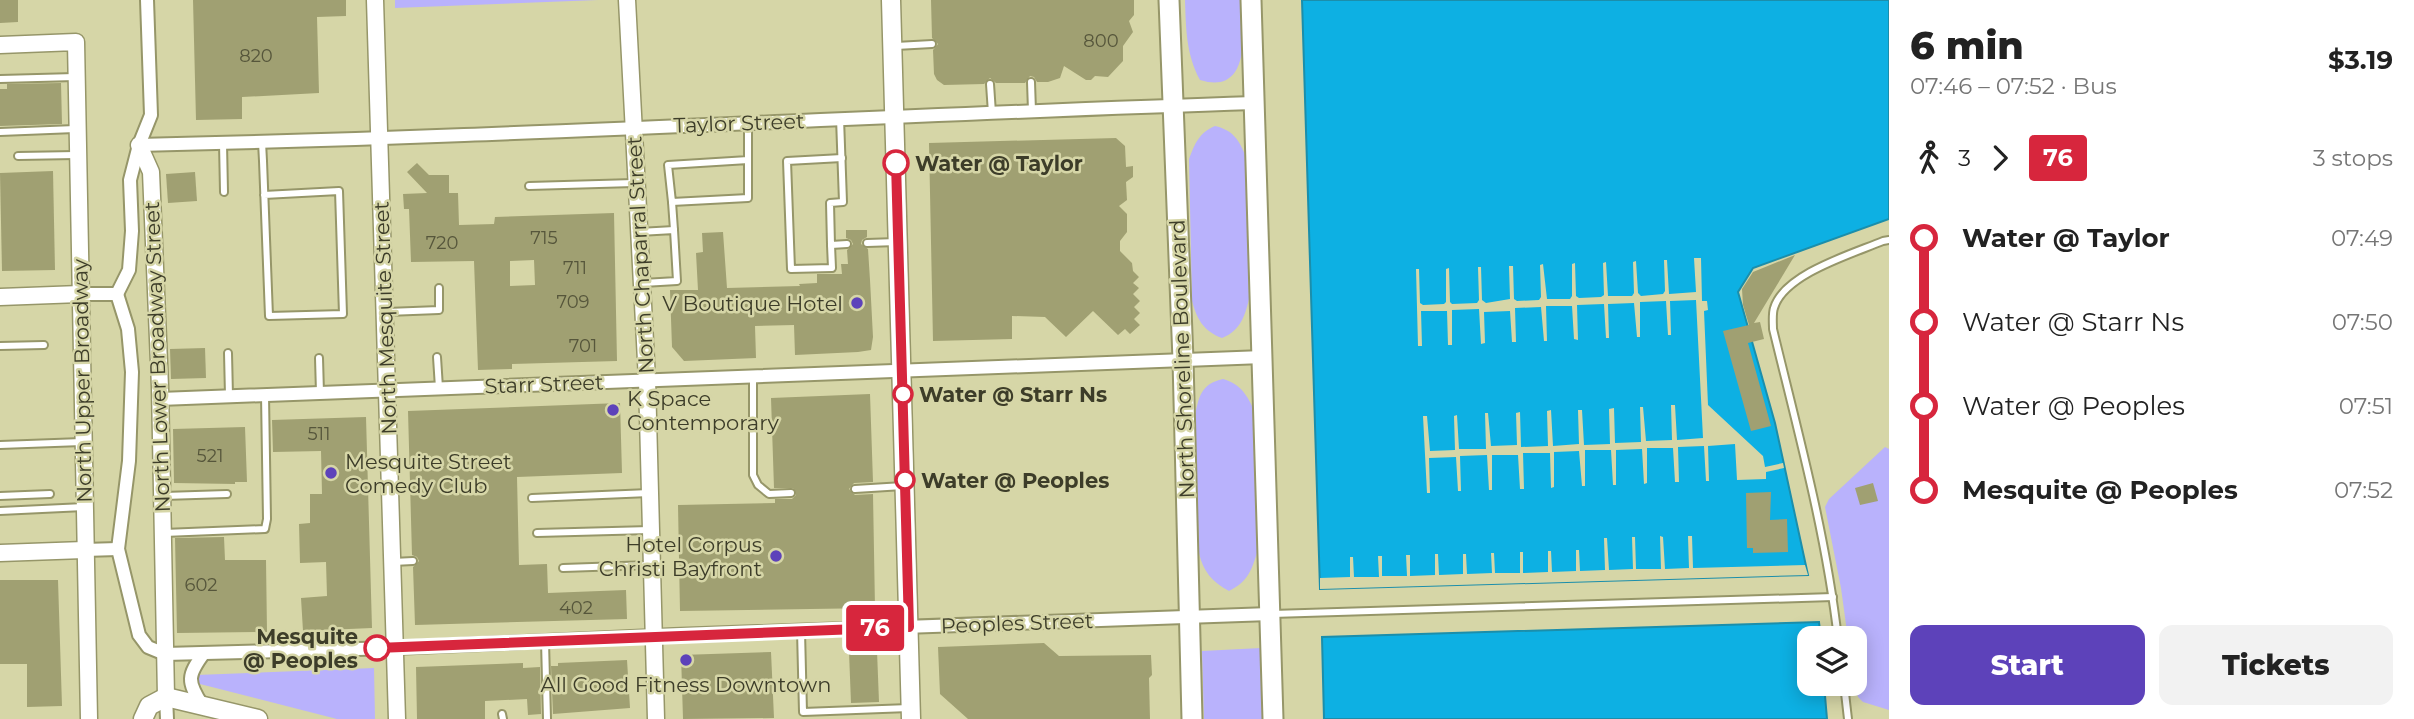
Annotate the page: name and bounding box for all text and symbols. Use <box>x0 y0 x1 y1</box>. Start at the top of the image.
text: 6 min <box>1910 22 2024 69</box>
house number: 800 <box>1083 30 1119 52</box>
text: $3.19 <box>2328 44 2393 76</box>
house number: 820 <box>239 45 273 67</box>
text: 07:46 – 07:52 · Bus <box>1910 72 2117 100</box>
street label: Taylor Street <box>673 108 805 138</box>
street label: North Chaparral Street <box>621 135 659 375</box>
icon: walk <box>1910 139 1948 177</box>
icon: forward <box>1981 139 2019 177</box>
text: 76 <box>2043 143 2073 172</box>
text: 3 <box>1958 144 1971 172</box>
text: 3 stops <box>2313 144 2393 172</box>
marker: Water @ Taylor <box>883 150 909 176</box>
place label: Water @ Taylor <box>915 151 1083 176</box>
street label: North Lower Broadway Street <box>139 201 175 513</box>
street label: North Mesquite Street <box>368 201 402 435</box>
street label: North Shoreline Boulevard <box>1165 219 1199 499</box>
text: Water @ Taylor <box>1962 222 2170 254</box>
text: 07:49 <box>2331 224 2393 252</box>
house number: 715 <box>530 227 558 249</box>
house number: 720 <box>426 232 458 254</box>
house number: 711 <box>563 257 587 279</box>
street label: North Upper Broadway <box>67 258 97 503</box>
house number: 709 <box>556 291 590 313</box>
place label: V Boutique Hotel <box>662 291 843 316</box>
marker: V Boutique Hotel <box>849 295 865 311</box>
text: Water @ Starr Ns <box>1962 306 2184 338</box>
text: 07:50 <box>2332 308 2393 336</box>
house number: 701 <box>569 335 597 357</box>
street label: Starr Street <box>484 369 604 399</box>
place label: Water @ Starr Ns <box>919 382 1107 407</box>
marker: Water @ Starr Ns <box>893 384 913 404</box>
place label: K Space Contemporary <box>627 386 780 435</box>
text: Water @ Peoples <box>1962 390 2185 422</box>
text: 07:51 <box>2339 392 2393 420</box>
marker: K Space Contemporary <box>605 402 621 418</box>
house number: 511 <box>307 423 331 445</box>
house number: 521 <box>197 445 223 467</box>
place label: Mesquite Street Comedy Club <box>345 449 512 498</box>
marker: Mesquite Street Comedy Club <box>323 465 339 481</box>
place label: Water @ Peoples <box>921 468 1109 493</box>
marker: Water @ Peoples <box>895 470 915 490</box>
text: Mesquite @ Peoples <box>1962 474 2238 506</box>
text: 07:52 <box>2334 476 2393 504</box>
place label: Hotel Corpus Christi Bayfront <box>599 532 762 581</box>
marker: Hotel Corpus Christi Bayfront <box>768 548 784 564</box>
house number: 602 <box>184 574 218 596</box>
house number: 402 <box>559 597 593 619</box>
line badge: 76 <box>844 605 906 651</box>
street label: Peoples Street <box>940 608 1094 638</box>
text: 76 <box>860 613 890 642</box>
place label: Mesquite @ Peoples <box>243 624 358 673</box>
button: Start <box>1910 625 2145 705</box>
button: Tickets <box>2159 625 2393 705</box>
map controls <box>1797 626 1867 696</box>
button: layers <box>1797 626 1867 696</box>
marker: Mesquite @ Peoples <box>364 635 390 661</box>
marker: All Good Fitness Downtown <box>678 652 694 668</box>
place label: All Good Fitness Downtown <box>541 672 831 697</box>

